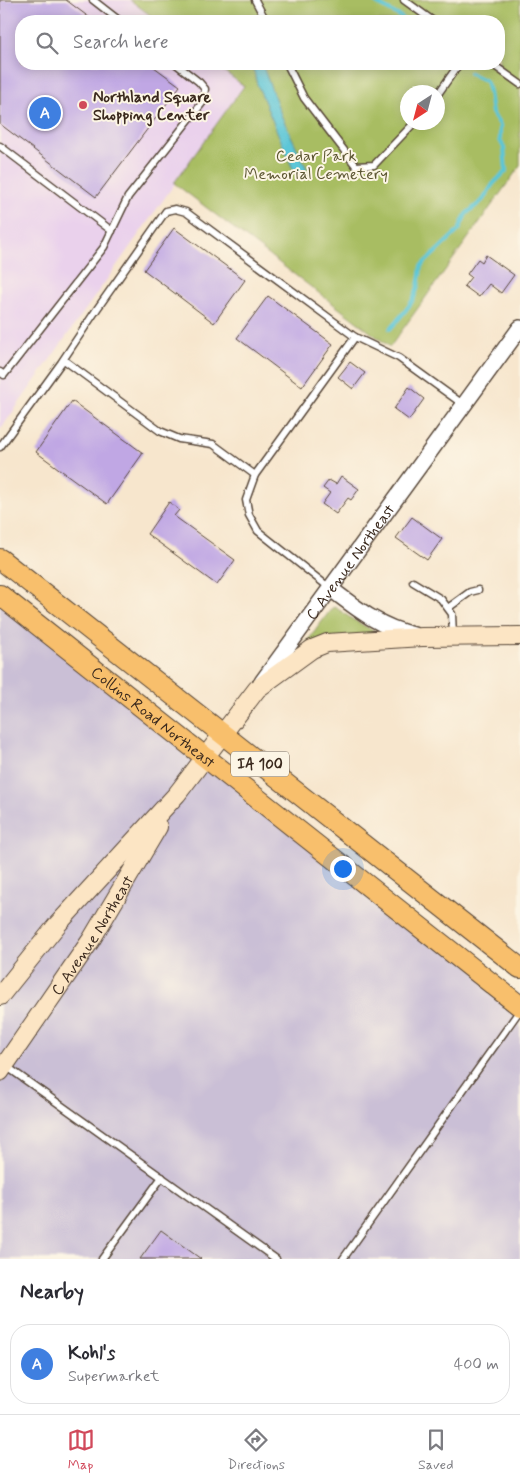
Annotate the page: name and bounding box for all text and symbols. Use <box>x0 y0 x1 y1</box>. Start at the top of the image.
search box <box>15 15 505 70</box>
icon: search <box>33 29 61 57</box>
text: Search here <box>73 30 169 55</box>
north arrow <box>400 85 445 130</box>
place label: Northland Square Shopping Center <box>93 87 212 127</box>
pin: A <box>29 94 61 132</box>
marker: Northland Square Shopping Center <box>77 99 89 111</box>
park label: Cedar Park Memorial Cemetery <box>244 146 388 185</box>
street label: C Avenue Northeast <box>302 500 400 625</box>
street label: Collins Road Northeast <box>86 662 219 773</box>
road number: IA 100 <box>231 752 289 776</box>
your location <box>330 856 356 882</box>
street label: C Avenue Northeast <box>47 872 139 1000</box>
text: Nearby <box>20 1278 84 1306</box>
text: Kohl's <box>68 1341 115 1366</box>
text: A <box>32 1354 42 1375</box>
text: 400 m <box>454 1354 499 1375</box>
text: Supermarket <box>68 1366 159 1387</box>
tab: Map <box>67 1426 95 1474</box>
tab: Directions <box>228 1426 285 1474</box>
tab: Saved <box>418 1426 453 1474</box>

